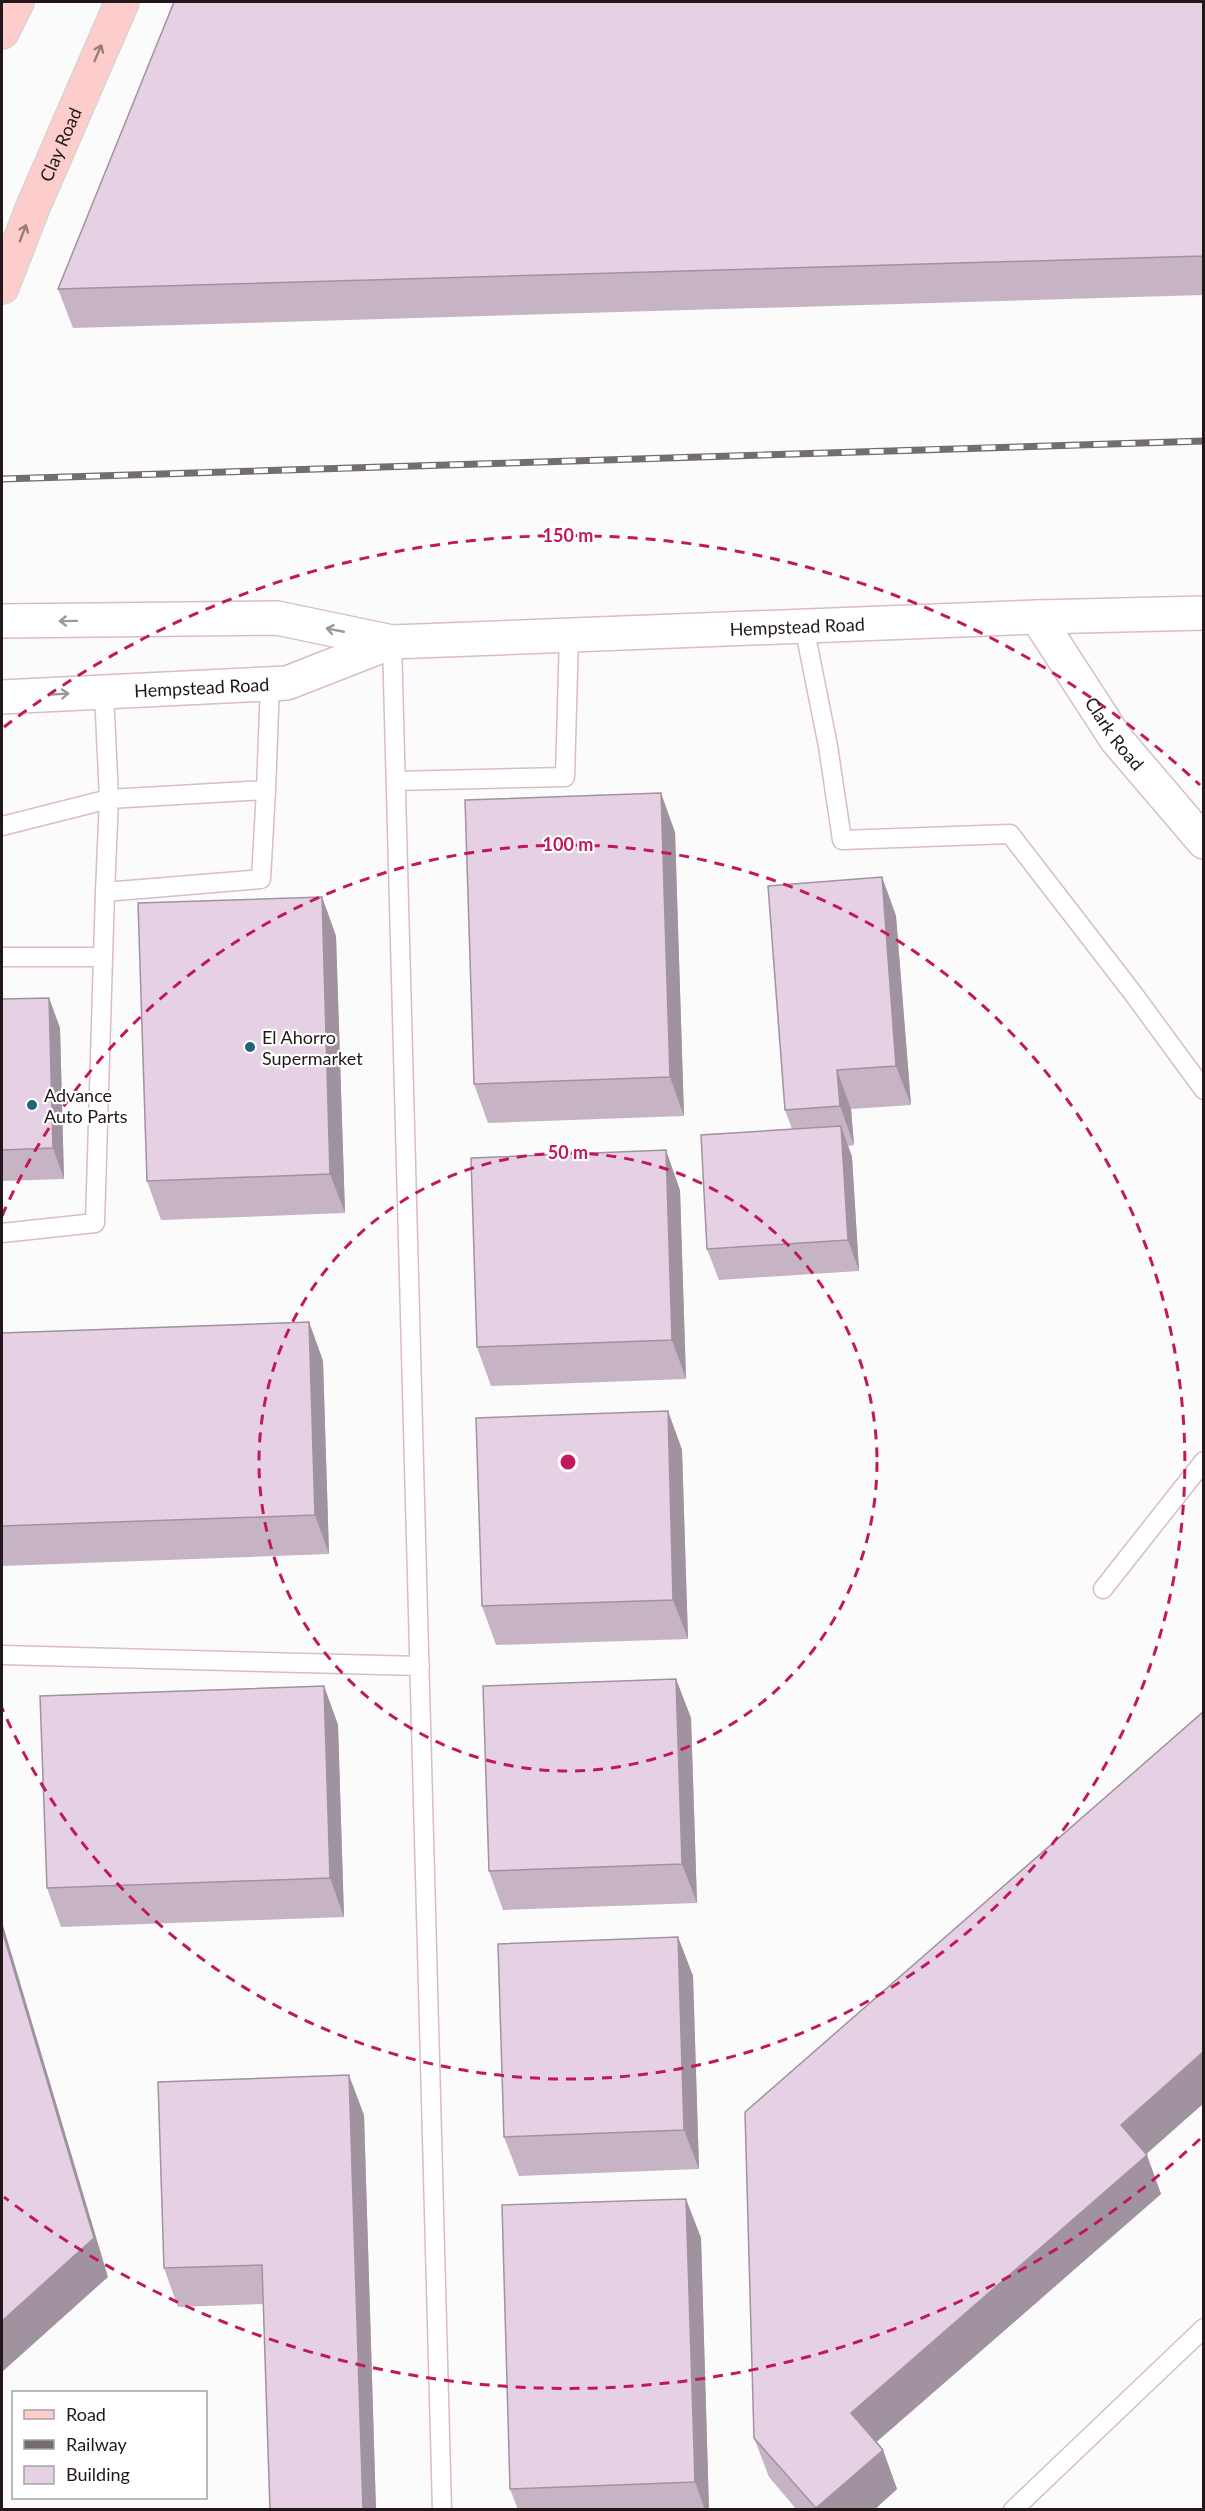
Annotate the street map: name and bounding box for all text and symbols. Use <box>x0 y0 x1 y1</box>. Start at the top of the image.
one-way arrow <box>93 44 104 63</box>
street label: Clay Road <box>34 104 86 185</box>
one-way arrow <box>18 224 29 243</box>
text: 150 m <box>543 524 593 546</box>
street label: Hempstead Road <box>729 613 865 640</box>
one-way arrow <box>58 615 78 626</box>
one-way arrow <box>326 624 345 635</box>
street label: Hempstead Road <box>134 673 270 701</box>
one-way arrow <box>49 689 69 700</box>
street label: Clark Road <box>1081 693 1149 775</box>
text: 100 m <box>543 833 593 855</box>
place label: El Ahorro Supermarket <box>262 1026 363 1069</box>
marker: El Ahorro Supermarket <box>243 1040 257 1054</box>
place label: Advance Auto Parts <box>44 1084 128 1127</box>
marker: Advance Auto Parts <box>25 1098 39 1112</box>
text: 50 m <box>548 1141 588 1163</box>
centre of rings <box>558 1452 578 1472</box>
legend <box>12 2391 207 2499</box>
text: Road <box>66 2403 106 2425</box>
text: Railway <box>66 2433 127 2455</box>
text: Building <box>66 2463 130 2485</box>

